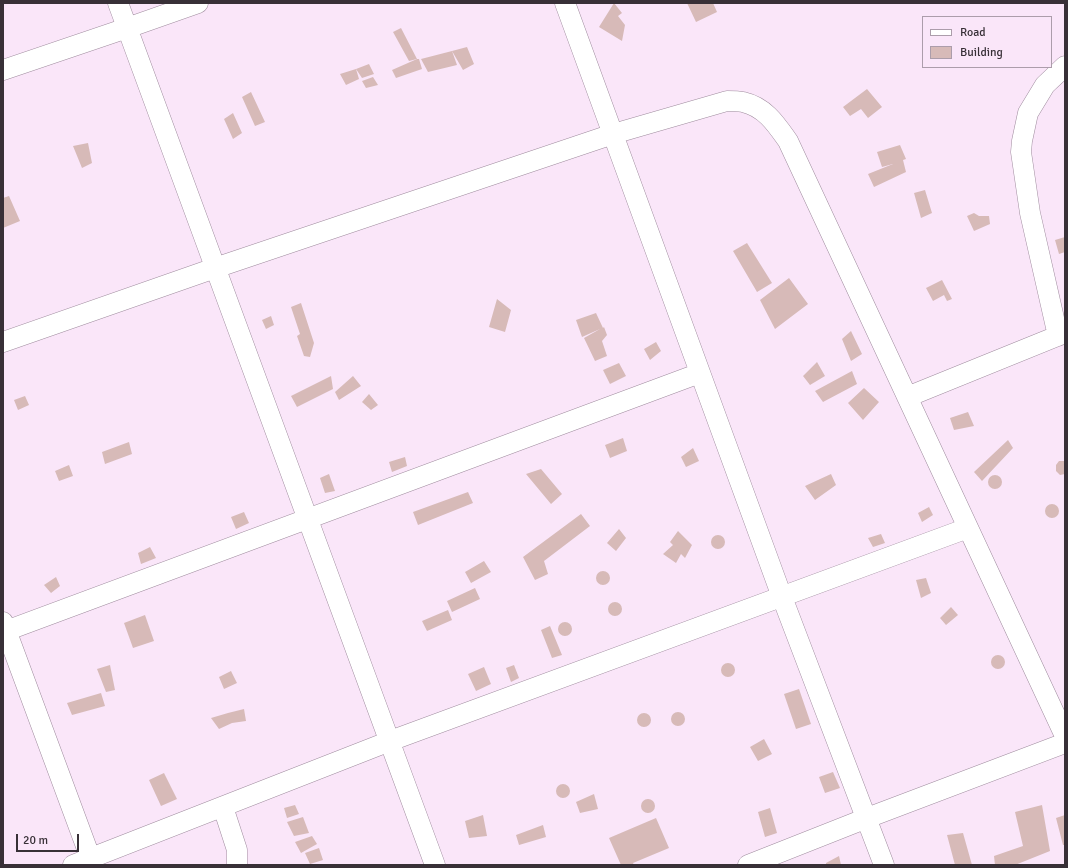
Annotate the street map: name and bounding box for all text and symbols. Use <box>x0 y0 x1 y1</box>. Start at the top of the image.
legend <box>922 16 1052 68</box>
text: Road <box>960 25 986 40</box>
text: Building <box>960 45 1003 60</box>
scale bar <box>18 826 81 852</box>
text: 20 m <box>23 833 48 848</box>

